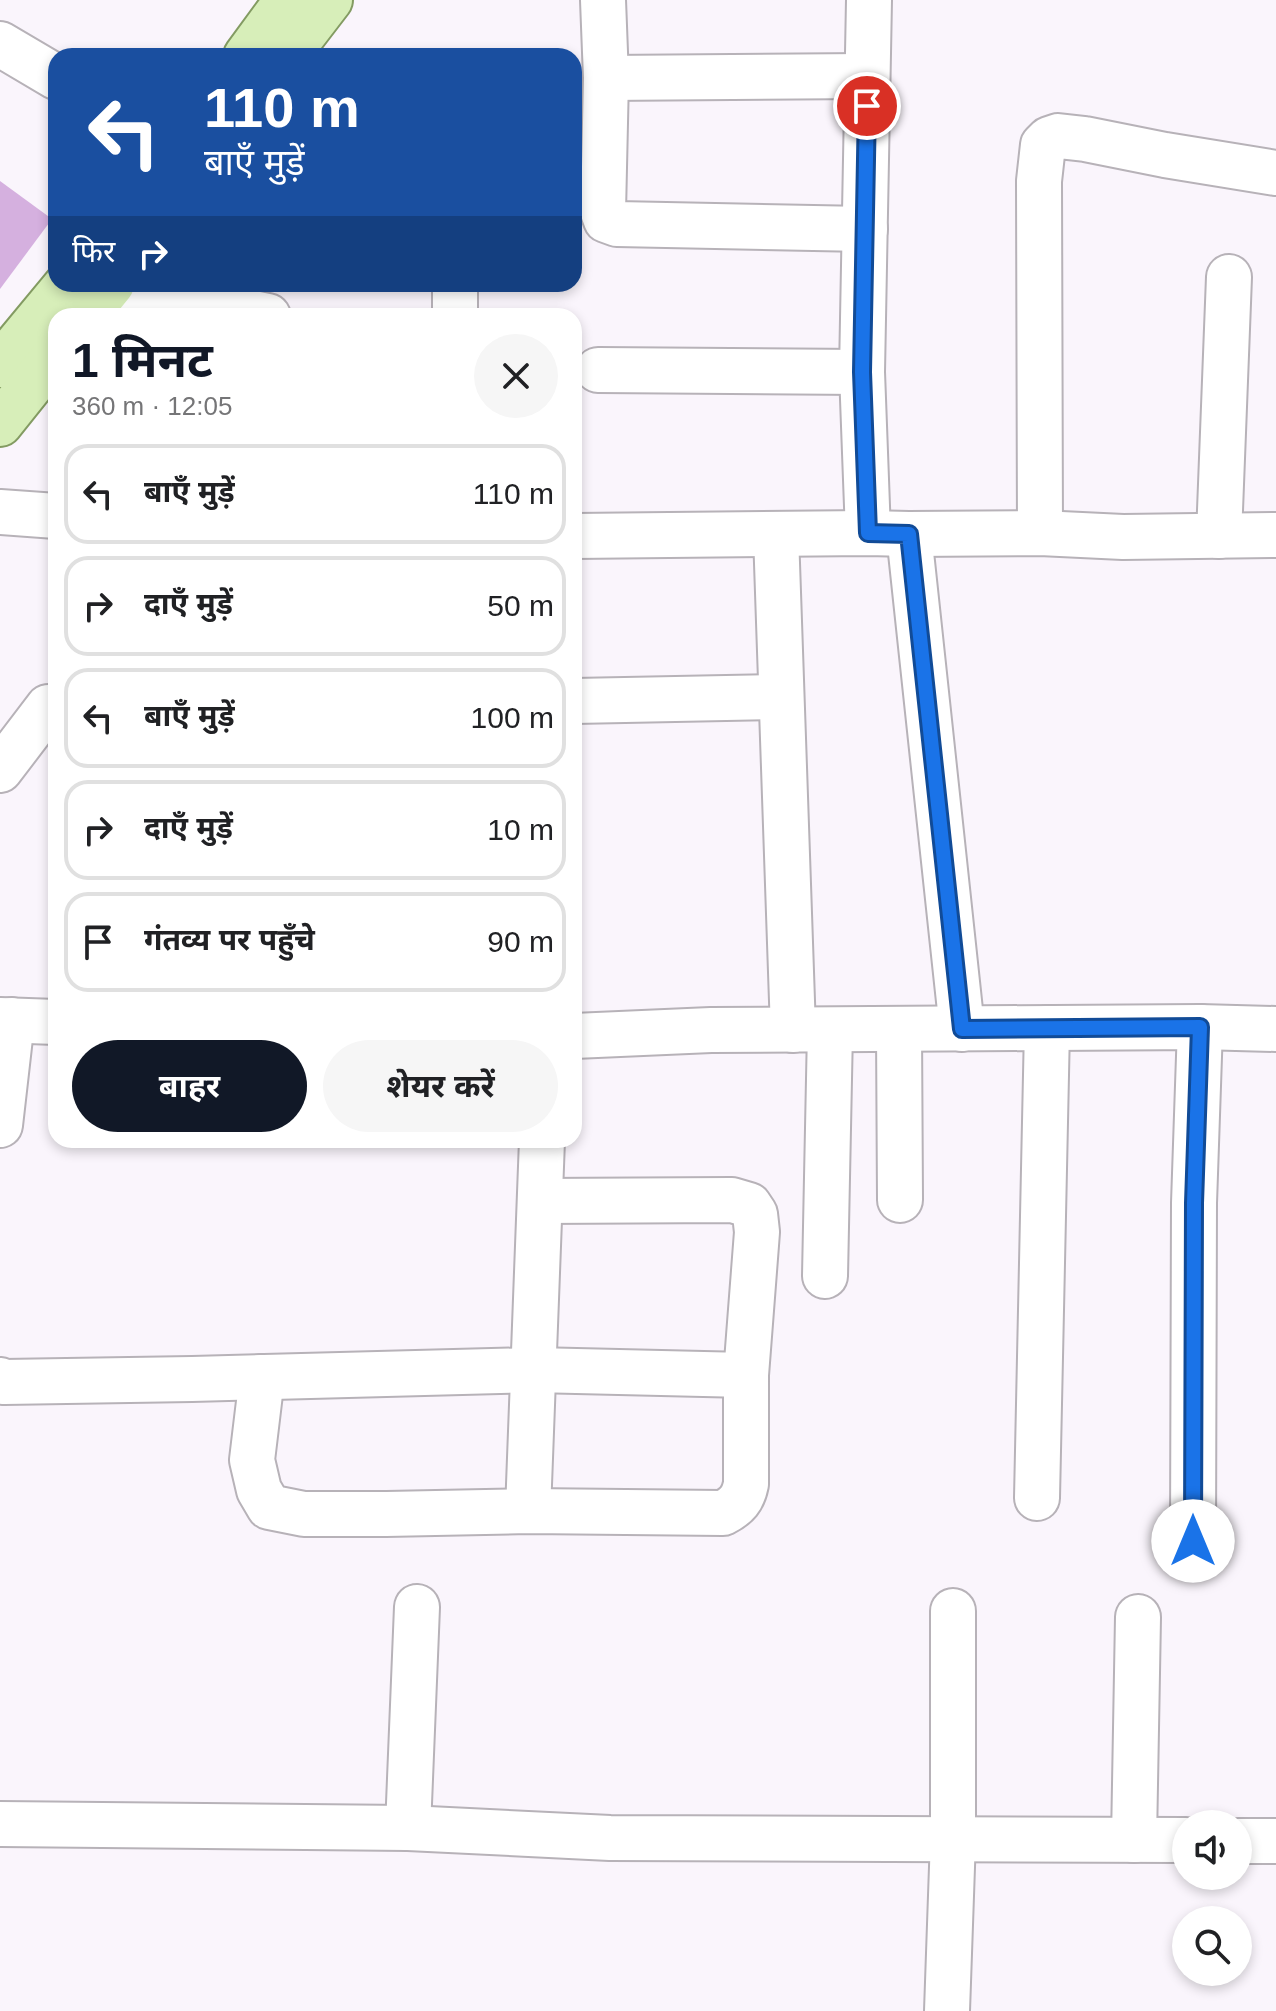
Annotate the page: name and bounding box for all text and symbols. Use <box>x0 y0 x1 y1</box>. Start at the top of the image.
pin <box>833 72 901 140</box>
text: 110 m <box>204 76 360 139</box>
icon: left <box>72 80 176 184</box>
icon: arrive <box>845 84 889 128</box>
text: बाएँ मुड़ें <box>204 142 305 183</box>
icon: right <box>131 232 175 276</box>
text: फिर <box>72 235 115 268</box>
text: 1 मिनट <box>72 334 213 387</box>
button: close <box>474 334 558 418</box>
text: 360 m · 12:05 <box>72 391 232 421</box>
icon: left <box>76 472 120 516</box>
text: बाएँ मुड़ें <box>144 475 235 508</box>
text: 110 m <box>473 477 554 510</box>
icon: right <box>76 584 120 628</box>
text: दाएँ मुड़ें <box>144 587 233 620</box>
text: 50 m <box>487 589 554 622</box>
icon: left <box>76 696 120 740</box>
text: बाएँ मुड़ें <box>144 699 235 732</box>
text: 100 m <box>471 701 554 734</box>
icon: right <box>76 808 120 852</box>
text: दाएँ मुड़ें <box>144 811 233 844</box>
text: 10 m <box>487 813 554 846</box>
icon: arrive <box>76 920 120 964</box>
text: गंतव्य पर पहुँचे <box>144 923 315 956</box>
text: 90 m <box>487 925 554 958</box>
button: बाहर <box>72 1040 307 1132</box>
button: शेयर करें <box>323 1040 558 1132</box>
position arrow <box>1151 1499 1235 1583</box>
map controls <box>1172 1810 1252 1986</box>
button: sound <box>1172 1810 1252 1890</box>
button: search <box>1172 1906 1252 1986</box>

